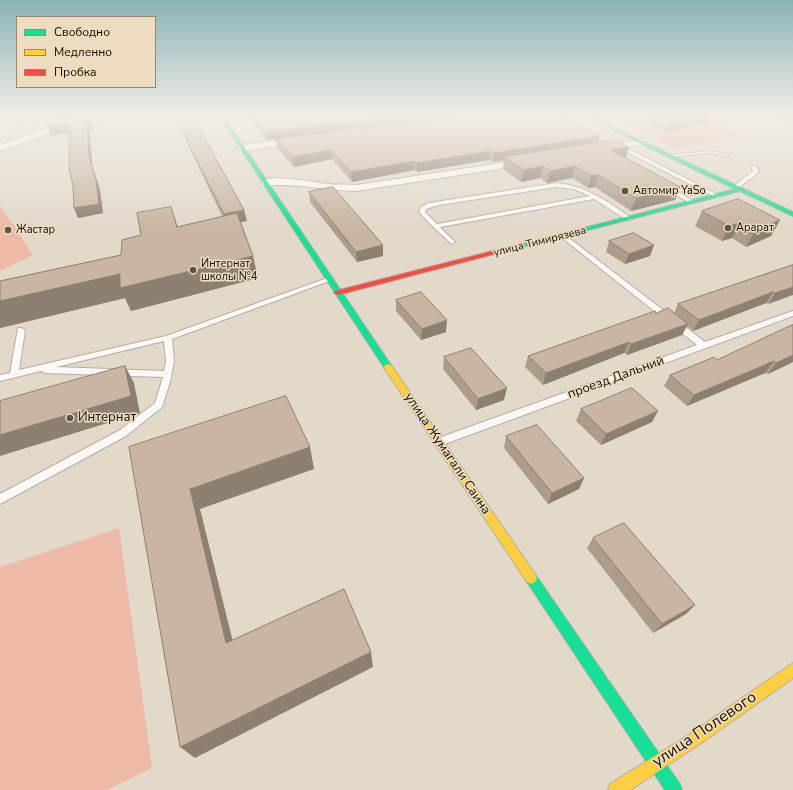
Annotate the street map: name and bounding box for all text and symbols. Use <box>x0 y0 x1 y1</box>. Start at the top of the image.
legend <box>16 16 156 88</box>
text: Свободно <box>54 24 110 40</box>
text: Медленно <box>54 44 112 60</box>
text: Пробка <box>54 64 97 80</box>
place label: Автомир YaSo <box>633 184 706 198</box>
marker: Автомир YaSo <box>620 186 630 196</box>
place label: Арарат <box>736 221 774 235</box>
place label: Жастар <box>16 223 55 237</box>
marker: Арарат <box>723 223 733 233</box>
street label: улица Тимирязева <box>492 224 588 260</box>
marker: Жастар <box>3 225 13 235</box>
place label: Интернат школы №4 <box>201 257 257 283</box>
marker: Интернат школы №4 <box>188 265 198 275</box>
street label: проезд Дальний <box>566 353 666 403</box>
street label: улица Жумагали Саина <box>401 390 493 518</box>
place label: Интернат <box>78 410 136 426</box>
marker: Интернат <box>65 413 75 423</box>
street label: улица Полевого <box>649 688 761 772</box>

